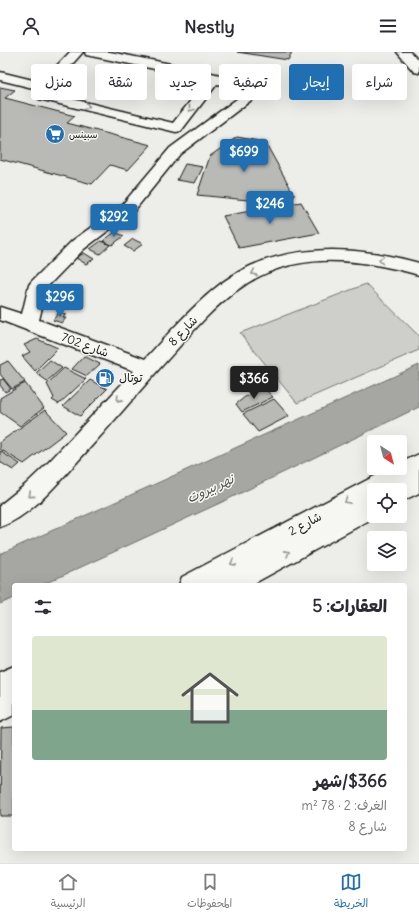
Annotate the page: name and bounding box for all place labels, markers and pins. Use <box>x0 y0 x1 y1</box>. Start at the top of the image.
supermarket icon: سبينس <box>44 123 66 145</box>
place label: سبينس <box>69 128 98 141</box>
pin: $699 <box>220 139 268 173</box>
pin: $246 <box>246 191 294 225</box>
pin: $292 <box>90 204 138 238</box>
pin: $296 <box>36 284 84 318</box>
pin: $366 <box>230 366 278 400</box>
fuel station icon: توتال <box>94 367 116 389</box>
place label: توتال <box>119 370 143 385</box>

